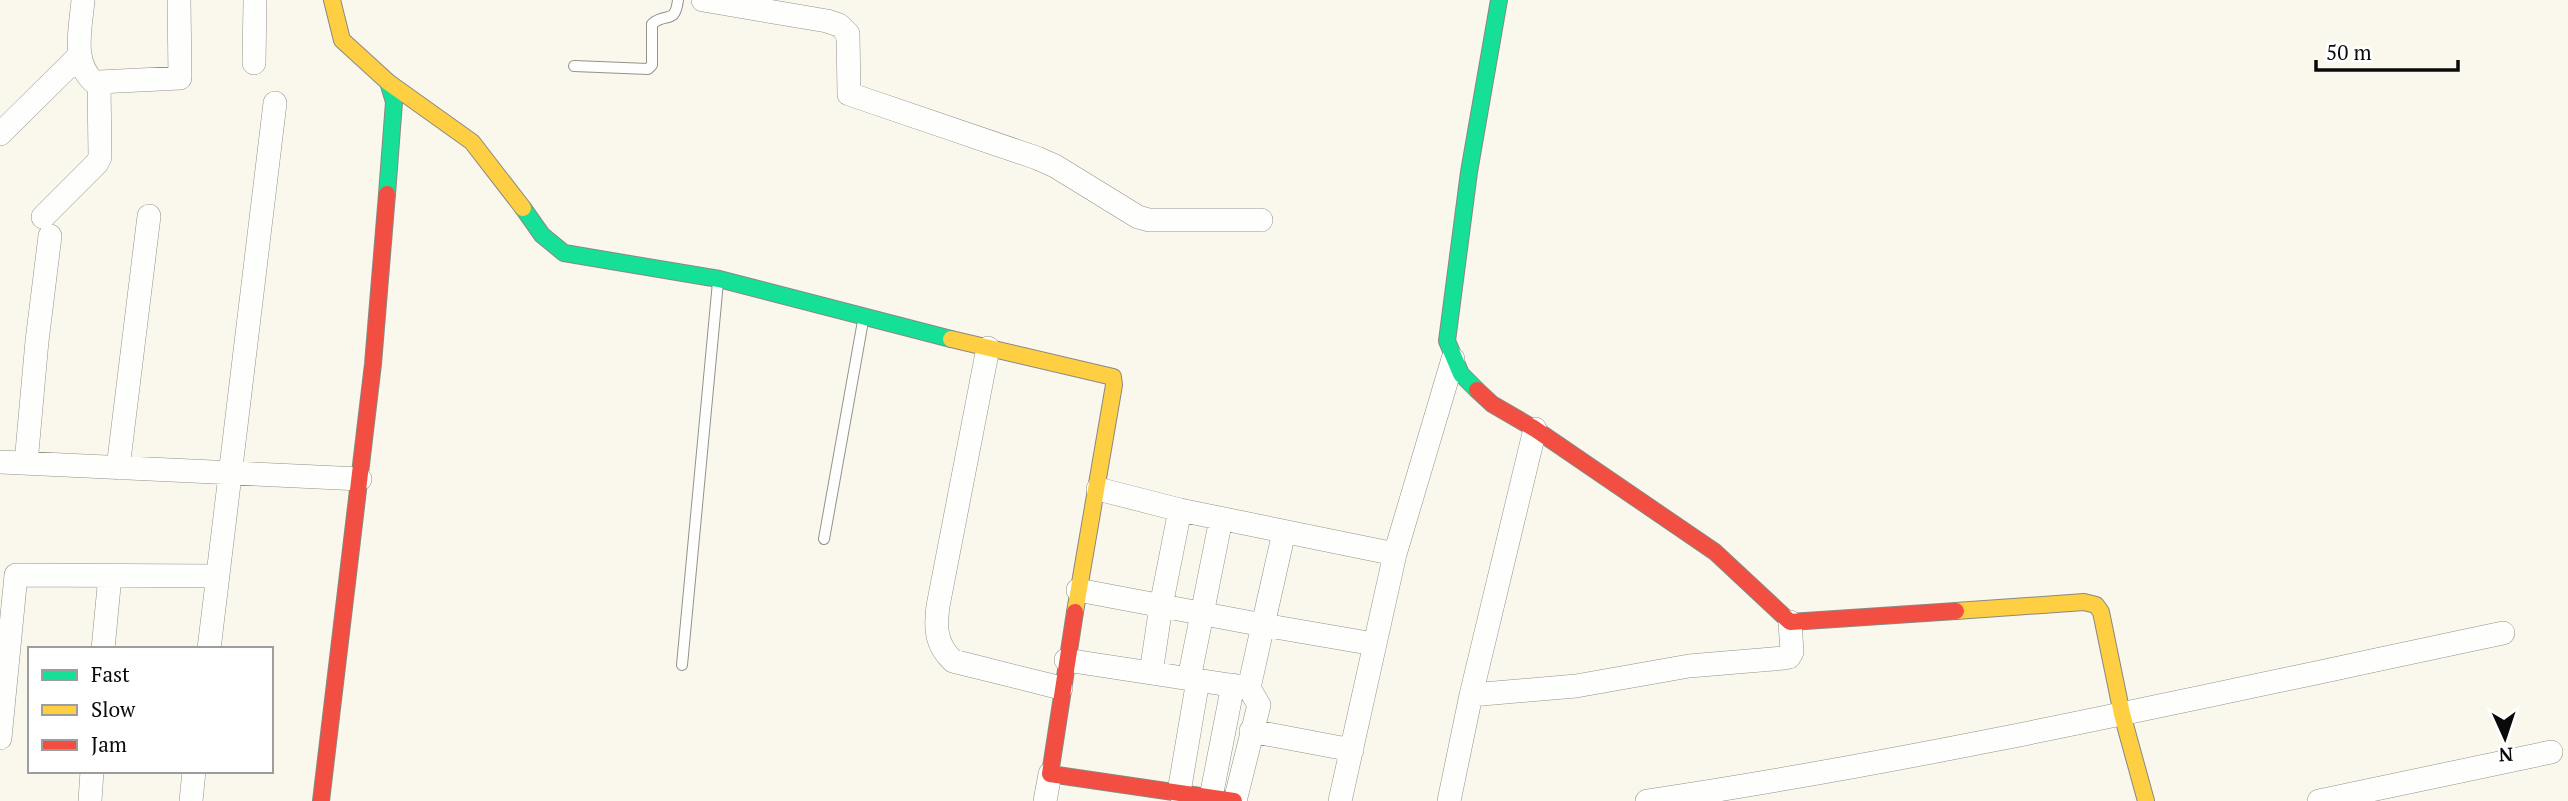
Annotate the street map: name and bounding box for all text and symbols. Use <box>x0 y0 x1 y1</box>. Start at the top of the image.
scale bar <box>2316 28 2458 72</box>
text: 50 m <box>2326 38 2372 66</box>
legend <box>28 647 273 773</box>
text: Fast <box>91 660 130 688</box>
text: Slow <box>91 695 136 723</box>
north arrow <box>2470 703 2540 773</box>
text: Jam <box>91 730 127 758</box>
text: N <box>2497 743 2514 768</box>

